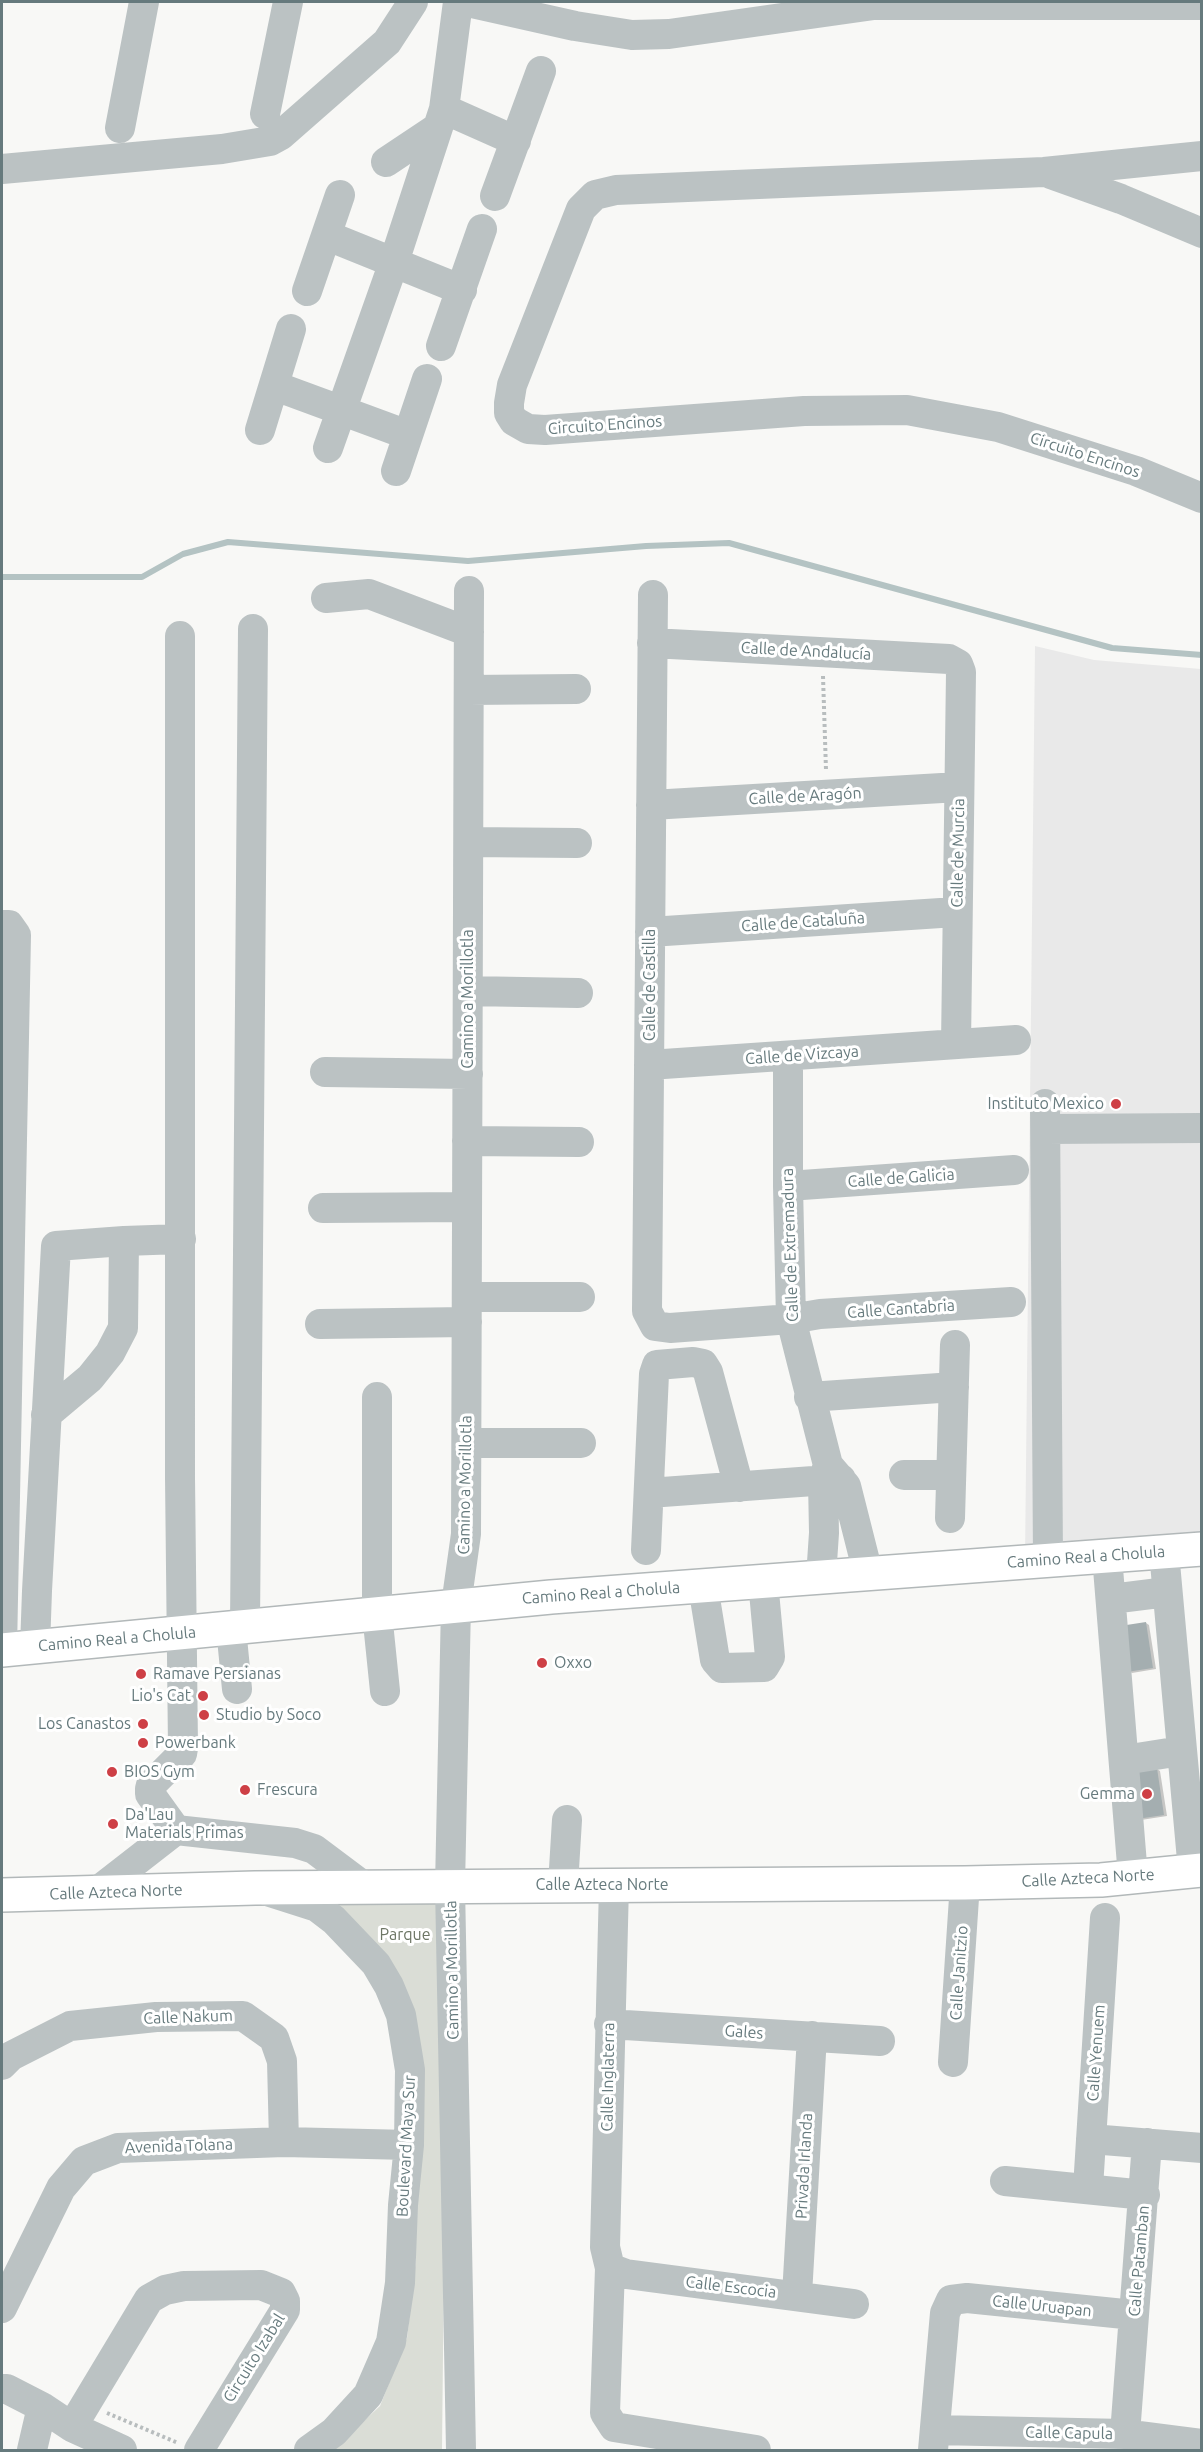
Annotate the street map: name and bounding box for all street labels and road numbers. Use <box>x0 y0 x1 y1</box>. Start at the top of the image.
street label: Circuito Encinos <box>547 411 663 439</box>
street label: Circuito Encinos <box>1028 428 1142 482</box>
street label: Calle de Andalucía <box>740 638 872 664</box>
street label: Calle de Aragón <box>748 783 862 809</box>
street label: Calle de Murcia <box>947 798 969 908</box>
street label: Calle de Cataluña <box>740 908 866 936</box>
street label: Camino a Morillotla <box>458 929 478 1069</box>
street label: Calle de Castilla <box>640 929 660 1041</box>
street label: Calle de Vizcaya <box>744 1041 860 1069</box>
street label: Calle de Galicia <box>847 1165 955 1191</box>
street label: Calle de Extremadura <box>778 1168 802 1322</box>
street label: Calle Cantabria <box>846 1296 956 1322</box>
street label: Camino a Morillotla <box>454 1415 476 1555</box>
street label: Camino Real a Cholula <box>1006 1542 1166 1572</box>
street label: Camino Real a Cholula <box>521 1578 681 1608</box>
street label: Camino Real a Cholula <box>37 1623 197 1655</box>
street label: Calle Azteca Norte <box>1021 1865 1155 1891</box>
street label: Calle Azteca Norte <box>535 1875 669 1895</box>
street label: Calle Azteca Norte <box>49 1880 183 1904</box>
street label: Camino a Morillotla <box>441 1900 463 2040</box>
street label: Calle Janitzio <box>946 1925 972 2021</box>
street label: Calle Yenuem <box>1083 2004 1109 2102</box>
street label: Calle Nakum <box>143 2006 233 2028</box>
street label: Gales <box>724 2021 764 2043</box>
street label: Calle Inglaterra <box>597 2022 619 2132</box>
street label: Boulevard Maya Sur <box>393 2075 419 2217</box>
street label: Privada Irlanda <box>792 2113 816 2219</box>
street label: Avenida Tolana <box>125 2135 233 2157</box>
street label: Calle Patamban <box>1125 2205 1153 2317</box>
street label: Calle Escocia <box>685 2272 777 2302</box>
street label: Calle Uruapan <box>991 2291 1093 2321</box>
street label: Circuito Izabal <box>219 2310 289 2406</box>
street label: Calle Capula <box>1025 2423 1113 2443</box>

